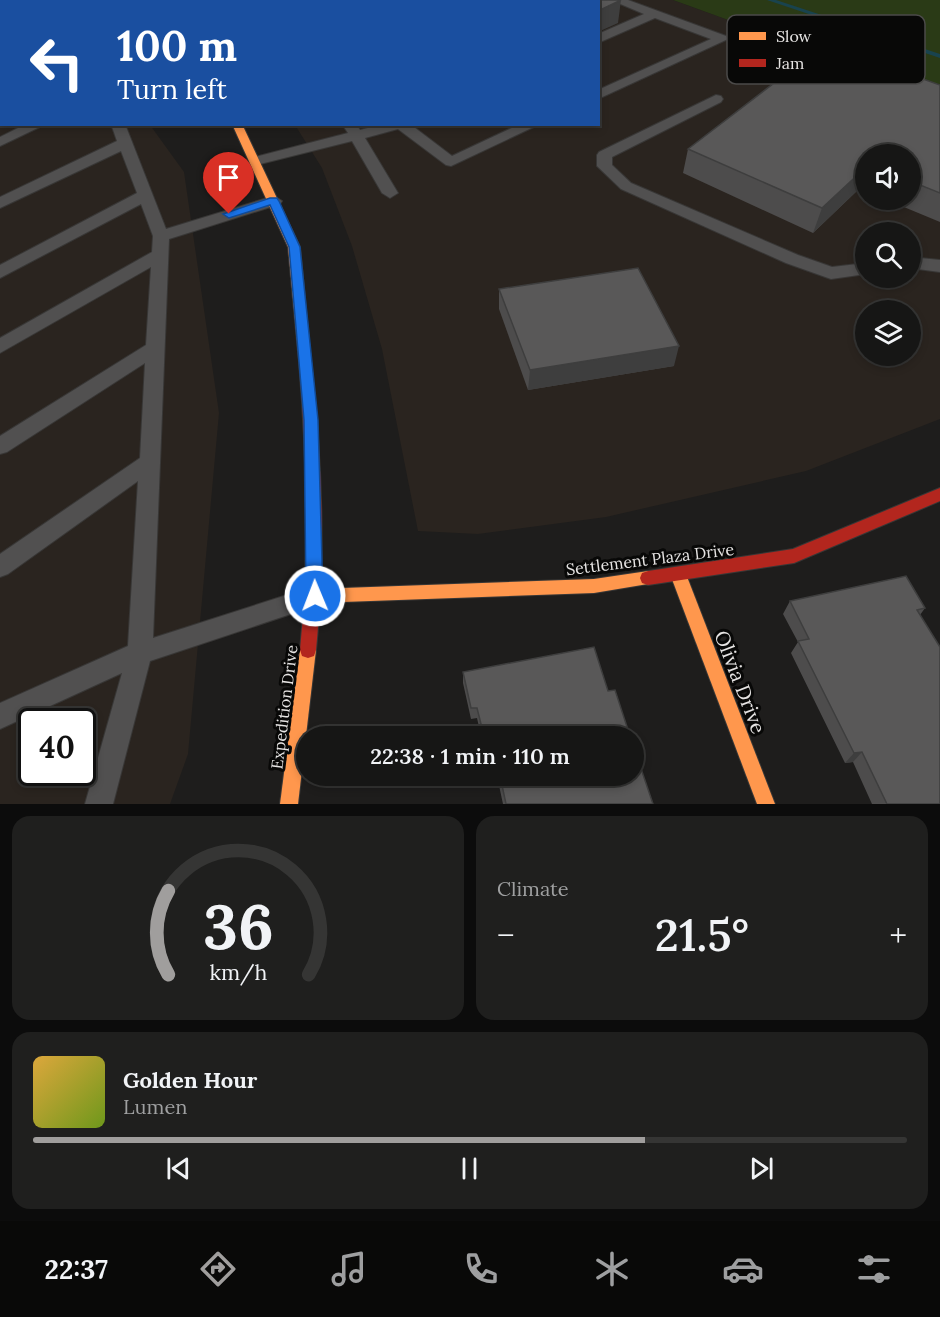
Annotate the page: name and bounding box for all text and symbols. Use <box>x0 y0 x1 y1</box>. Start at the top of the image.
legend <box>727 15 925 84</box>
text: 100 m <box>117 19 237 73</box>
icon: left <box>18 24 96 102</box>
text: Slow <box>776 26 812 46</box>
text: Jam <box>775 53 804 73</box>
text: Turn left <box>117 72 227 106</box>
map controls <box>855 144 921 366</box>
button: sound <box>855 144 921 210</box>
pin <box>203 152 254 214</box>
icon: arrive <box>212 161 245 194</box>
button: search <box>855 222 921 288</box>
button: layers <box>855 300 921 366</box>
street label: Settlement Plaza Drive <box>565 539 735 579</box>
position arrow <box>283 564 347 628</box>
street label: Olivia Drive <box>709 627 772 737</box>
street label: Expedition Drive <box>266 643 302 770</box>
speed limit sign: 40 <box>18 708 96 786</box>
text: 22:38 · 1 min · 110 m <box>370 742 570 770</box>
text: Climate <box>497 876 569 901</box>
text: 36 <box>203 886 273 966</box>
text: 21.5° <box>655 906 749 963</box>
text: − <box>497 914 515 956</box>
text: + <box>890 914 907 956</box>
text: km/h <box>209 958 267 986</box>
text: Golden Hour <box>123 1066 257 1094</box>
text: Lumen <box>123 1094 187 1119</box>
icon: previous <box>162 1152 195 1185</box>
icon: pause <box>453 1152 486 1185</box>
icon: next <box>745 1152 778 1185</box>
icon: directions <box>197 1248 239 1290</box>
icon: music <box>328 1248 370 1290</box>
icon: phone <box>460 1248 502 1290</box>
icon: climate <box>591 1248 633 1290</box>
icon: car <box>722 1248 764 1290</box>
icon: filters <box>853 1248 895 1290</box>
text: 22:37 <box>45 1252 108 1286</box>

